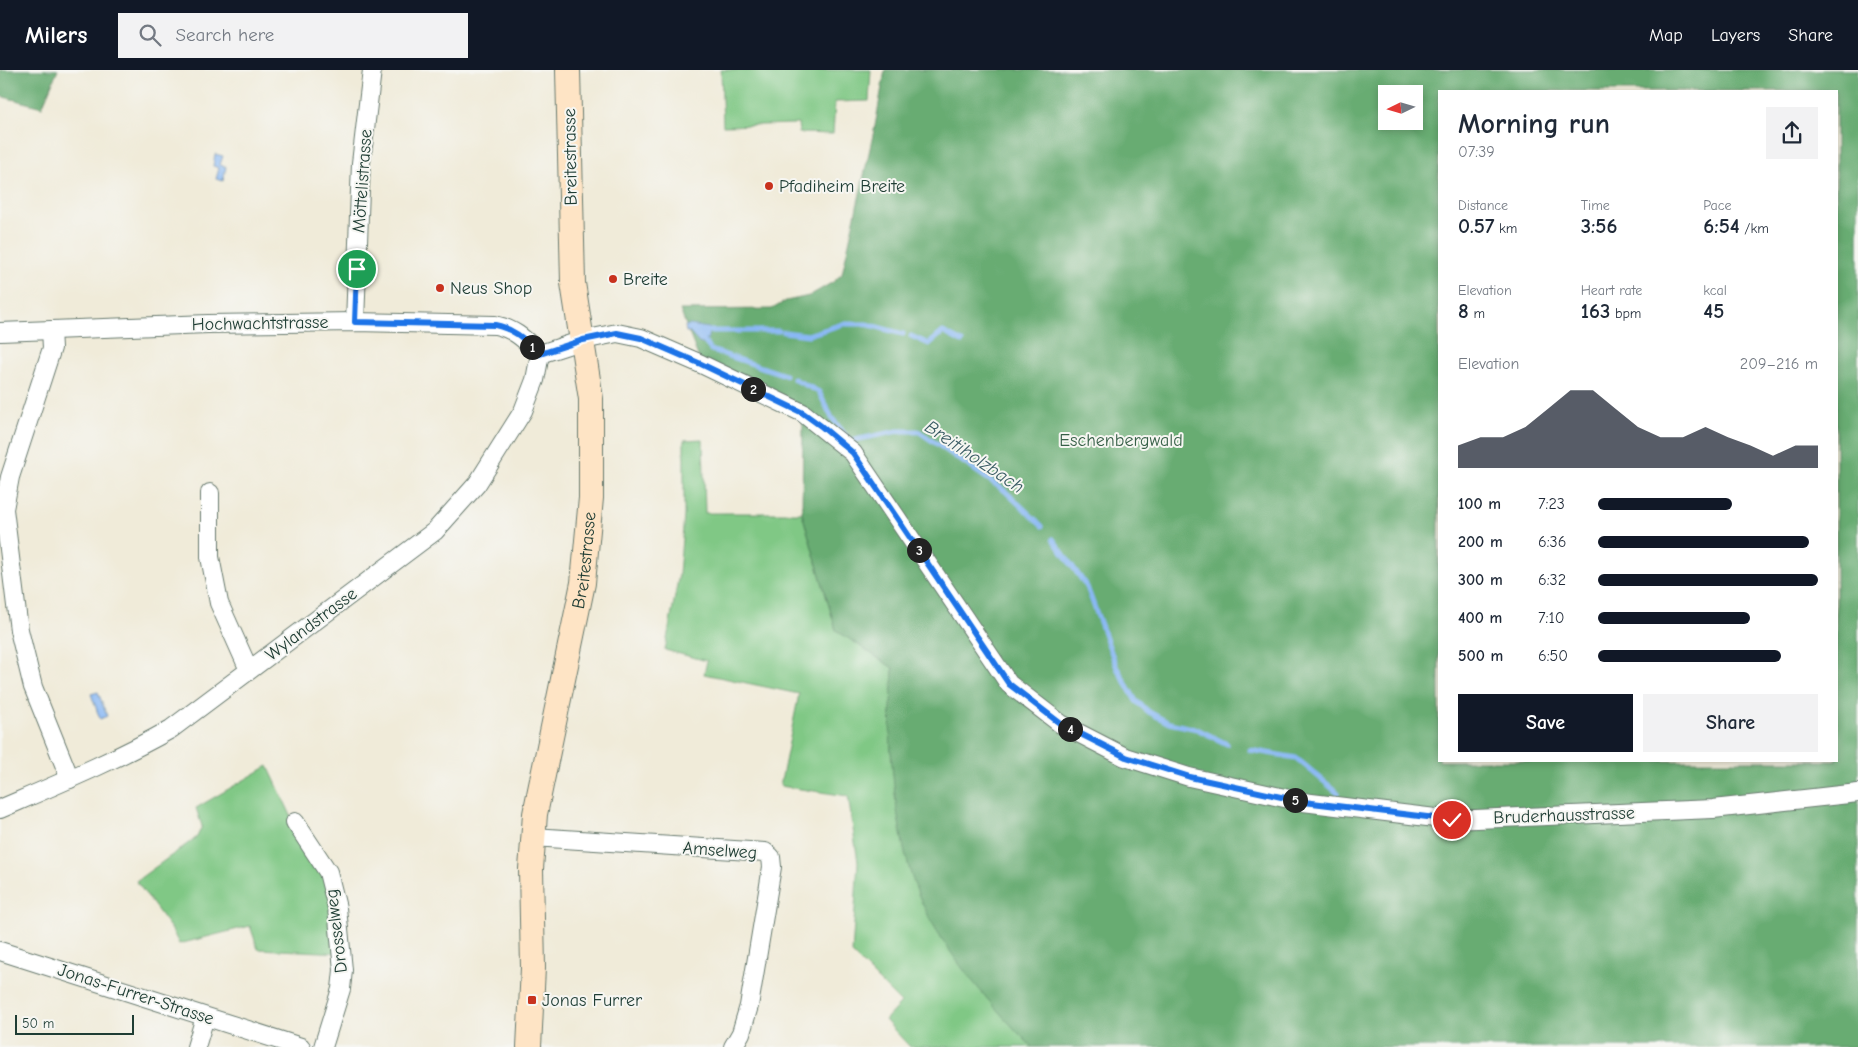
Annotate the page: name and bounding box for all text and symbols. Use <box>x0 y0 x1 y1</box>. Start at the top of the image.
search box <box>118 13 468 58</box>
text: Milers <box>25 21 88 49</box>
icon: search <box>136 21 164 49</box>
text: Search here <box>176 24 274 46</box>
text: Map <box>1649 25 1683 46</box>
text: Layers <box>1711 25 1760 46</box>
text: Share <box>1788 25 1833 46</box>
north arrow <box>1378 85 1422 130</box>
map controls <box>1378 85 1423 130</box>
button: share <box>1766 107 1818 159</box>
street label: Breitestrasse <box>559 108 582 206</box>
text: Morning run <box>1458 108 1610 140</box>
street label: Möttelistrasse <box>348 128 377 234</box>
text: 07:39 <box>1458 143 1495 161</box>
place label: Pfadiheim Breite <box>779 176 905 197</box>
marker: Pfadiheim Breite <box>763 180 775 192</box>
text: Distance <box>1458 197 1508 214</box>
text: Time <box>1581 197 1610 214</box>
text: Pace <box>1703 197 1732 214</box>
text: 0.57 <box>1458 214 1494 238</box>
text: 3:56 <box>1581 214 1618 238</box>
text: 6:54 <box>1703 214 1740 238</box>
text: km <box>1494 220 1517 237</box>
text: /km <box>1740 220 1769 237</box>
pin <box>336 248 378 290</box>
icon: arrive <box>343 255 371 283</box>
place label: Breite <box>623 269 668 290</box>
marker: Breite <box>607 273 619 285</box>
place label: Neus Shop <box>450 278 532 299</box>
marker: Neus Shop <box>434 282 446 294</box>
text: Elevation <box>1458 282 1512 299</box>
text: Heart rate <box>1581 282 1642 299</box>
text: kcal <box>1703 282 1727 299</box>
text: 8 <box>1458 299 1469 323</box>
text: 163 <box>1581 299 1610 323</box>
text: 45 <box>1703 299 1724 323</box>
text: m <box>1469 305 1485 322</box>
text: bpm <box>1610 305 1641 322</box>
street label: Hochwachtstrasse <box>191 312 329 335</box>
pin: 1 <box>520 334 544 360</box>
text: 1 <box>530 339 535 356</box>
text: Elevation <box>1458 355 1519 373</box>
text: 209–216 m <box>1740 355 1818 373</box>
pin: 2 <box>740 376 766 402</box>
text: 2 <box>750 381 757 398</box>
water label: Breitiholzbach <box>921 416 1028 498</box>
park label: Eschenbergwald <box>1059 430 1183 451</box>
text: 100 m <box>1458 495 1501 513</box>
text: 7:23 <box>1538 495 1565 513</box>
street label: Breitestrasse <box>568 511 601 611</box>
text: 200 m <box>1458 533 1503 551</box>
text: 6:36 <box>1538 533 1566 551</box>
pin: 3 <box>906 538 932 562</box>
text: 3 <box>916 542 923 559</box>
text: 300 m <box>1458 571 1503 589</box>
text: 6:32 <box>1538 571 1566 589</box>
street label: Wylandstrasse <box>261 583 361 666</box>
text: 400 m <box>1458 609 1502 627</box>
text: 7:10 <box>1538 609 1565 627</box>
text: 500 m <box>1458 647 1503 665</box>
text: 6:50 <box>1538 647 1568 665</box>
button: Save <box>1458 694 1633 752</box>
button: Share <box>1643 694 1818 752</box>
pin: 4 <box>1058 716 1082 742</box>
text: 4 <box>1067 721 1074 738</box>
pin: 5 <box>1282 788 1308 812</box>
text: 5 <box>1292 792 1299 809</box>
pin <box>1431 799 1473 841</box>
street label: Bruderhausstrasse <box>1493 803 1635 828</box>
icon: check <box>1438 806 1466 834</box>
street label: Amselweg <box>682 837 758 864</box>
street label: Drosselweg <box>321 888 352 974</box>
street label: Jonas-Furrer-Strasse <box>55 959 217 1030</box>
place label: Jonas Furrer <box>542 990 643 1011</box>
marker: Jonas Furrer <box>526 994 538 1006</box>
scale bar <box>15 1012 134 1035</box>
text: 50 m <box>22 1015 54 1032</box>

